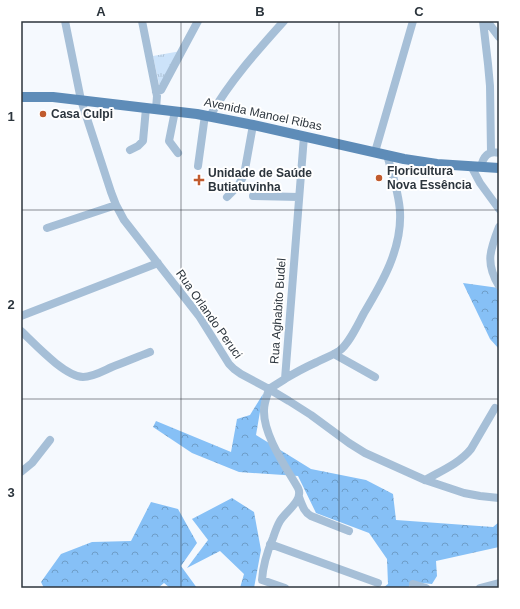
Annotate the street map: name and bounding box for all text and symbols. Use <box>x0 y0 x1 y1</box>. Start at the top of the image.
text: A <box>96 4 106 19</box>
text: B <box>255 4 265 19</box>
text: C <box>414 4 424 19</box>
street label: Avenida Manoel Ribas <box>203 95 323 133</box>
place label: Casa Culpi <box>51 107 113 121</box>
text: 1 <box>7 109 15 124</box>
marker: Casa Culpi <box>38 109 48 119</box>
place label: Floricultura Nova Essência <box>387 164 472 192</box>
place label: Unidade de Saúde Butiatuvinha <box>208 166 312 194</box>
marker: Floricultura Nova Essência <box>374 173 384 183</box>
marker: Unidade de Saúde Butiatuvinha <box>193 174 205 186</box>
street label: Rua Aghabito Budel <box>267 258 289 364</box>
street label: Rua Orlando Peruci <box>173 267 245 361</box>
text: 2 <box>7 297 15 312</box>
text: 3 <box>7 485 15 500</box>

